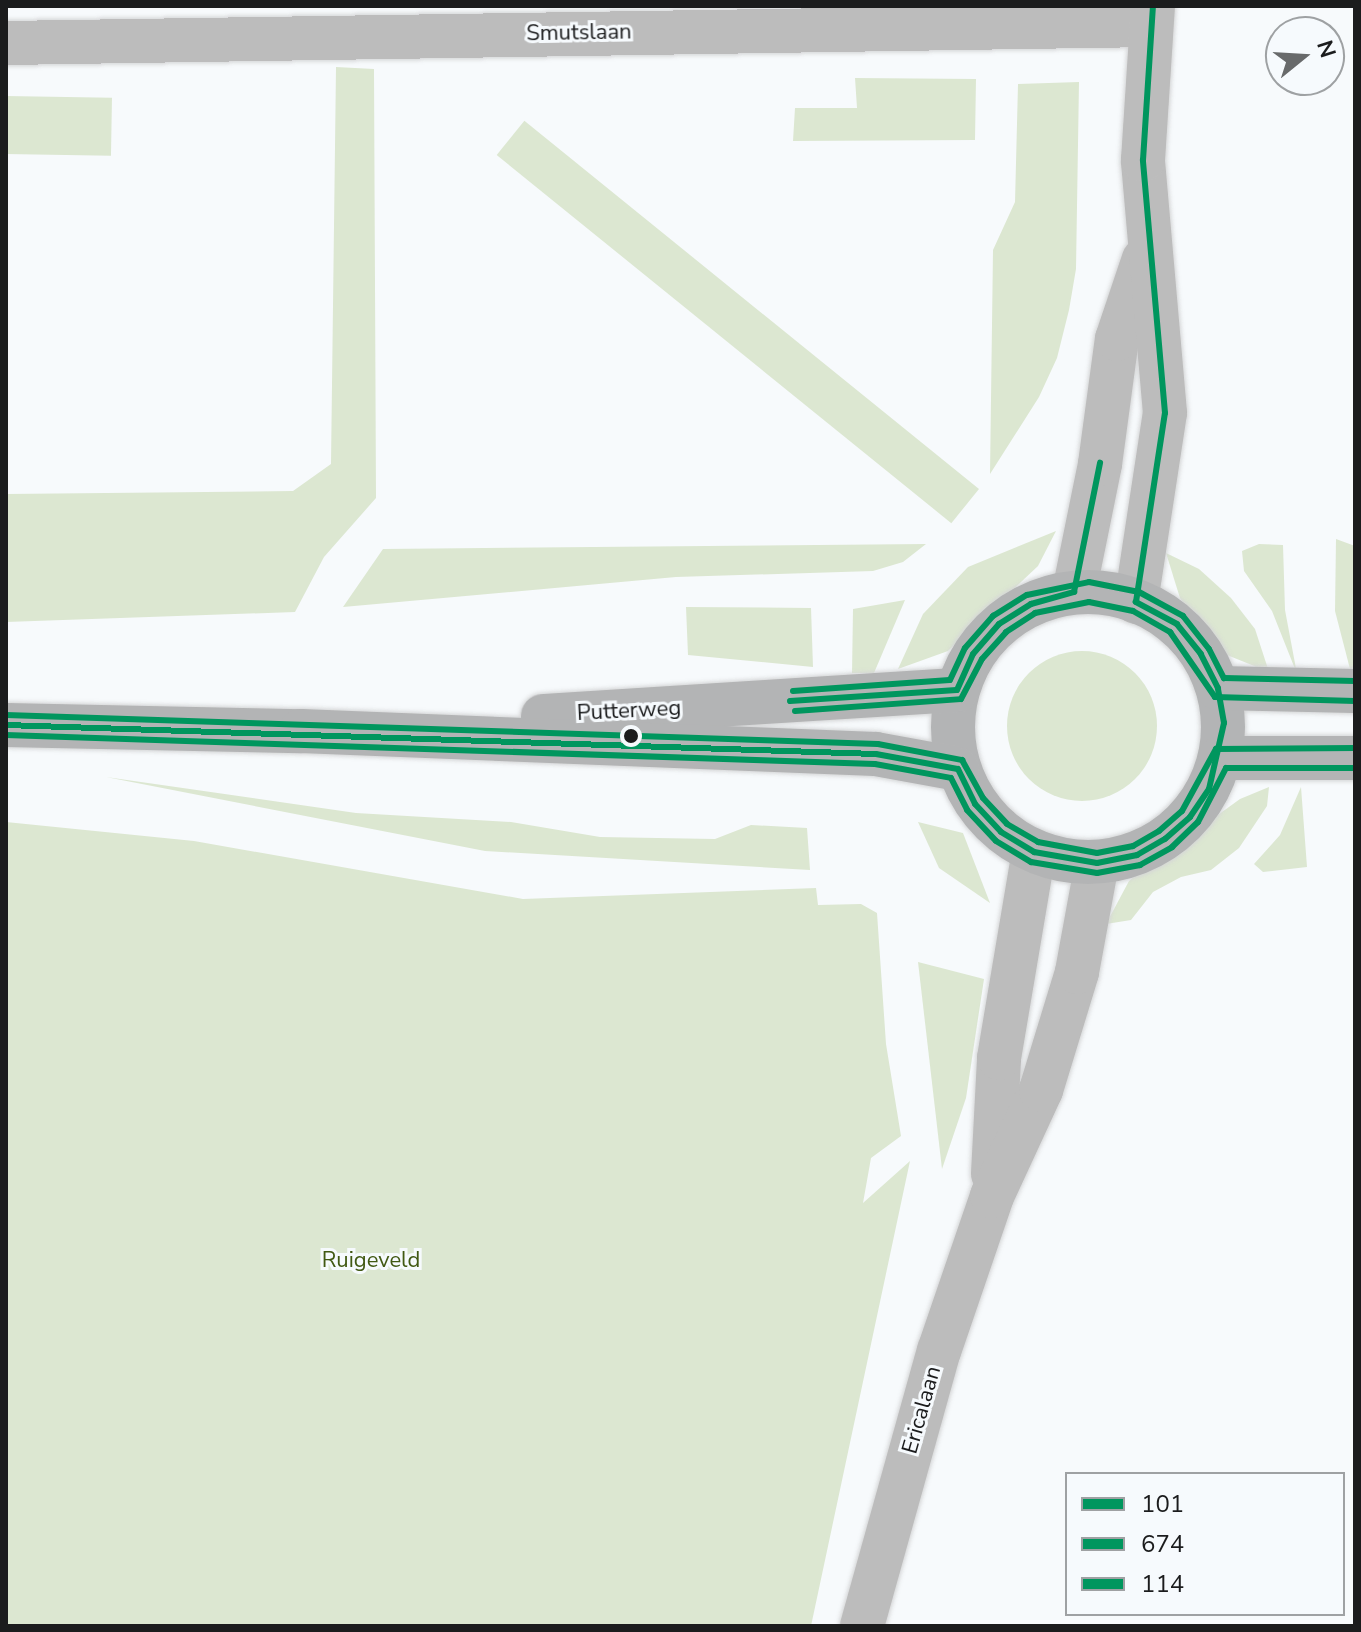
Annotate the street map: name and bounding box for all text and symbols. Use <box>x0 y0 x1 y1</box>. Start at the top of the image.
north arrow <box>1265 16 1345 96</box>
street label: Smutslaan <box>526 19 632 47</box>
text: N <box>1309 37 1343 62</box>
street label: Putterweg <box>576 695 682 727</box>
unlabelled marker <box>623 728 639 744</box>
park label: Ruigeveld <box>322 1248 420 1274</box>
street label: Ericalaan <box>897 1363 947 1457</box>
legend <box>1065 1472 1345 1616</box>
text: 101 <box>1141 1488 1184 1520</box>
text: 674 <box>1141 1528 1184 1560</box>
text: 114 <box>1141 1568 1184 1600</box>

